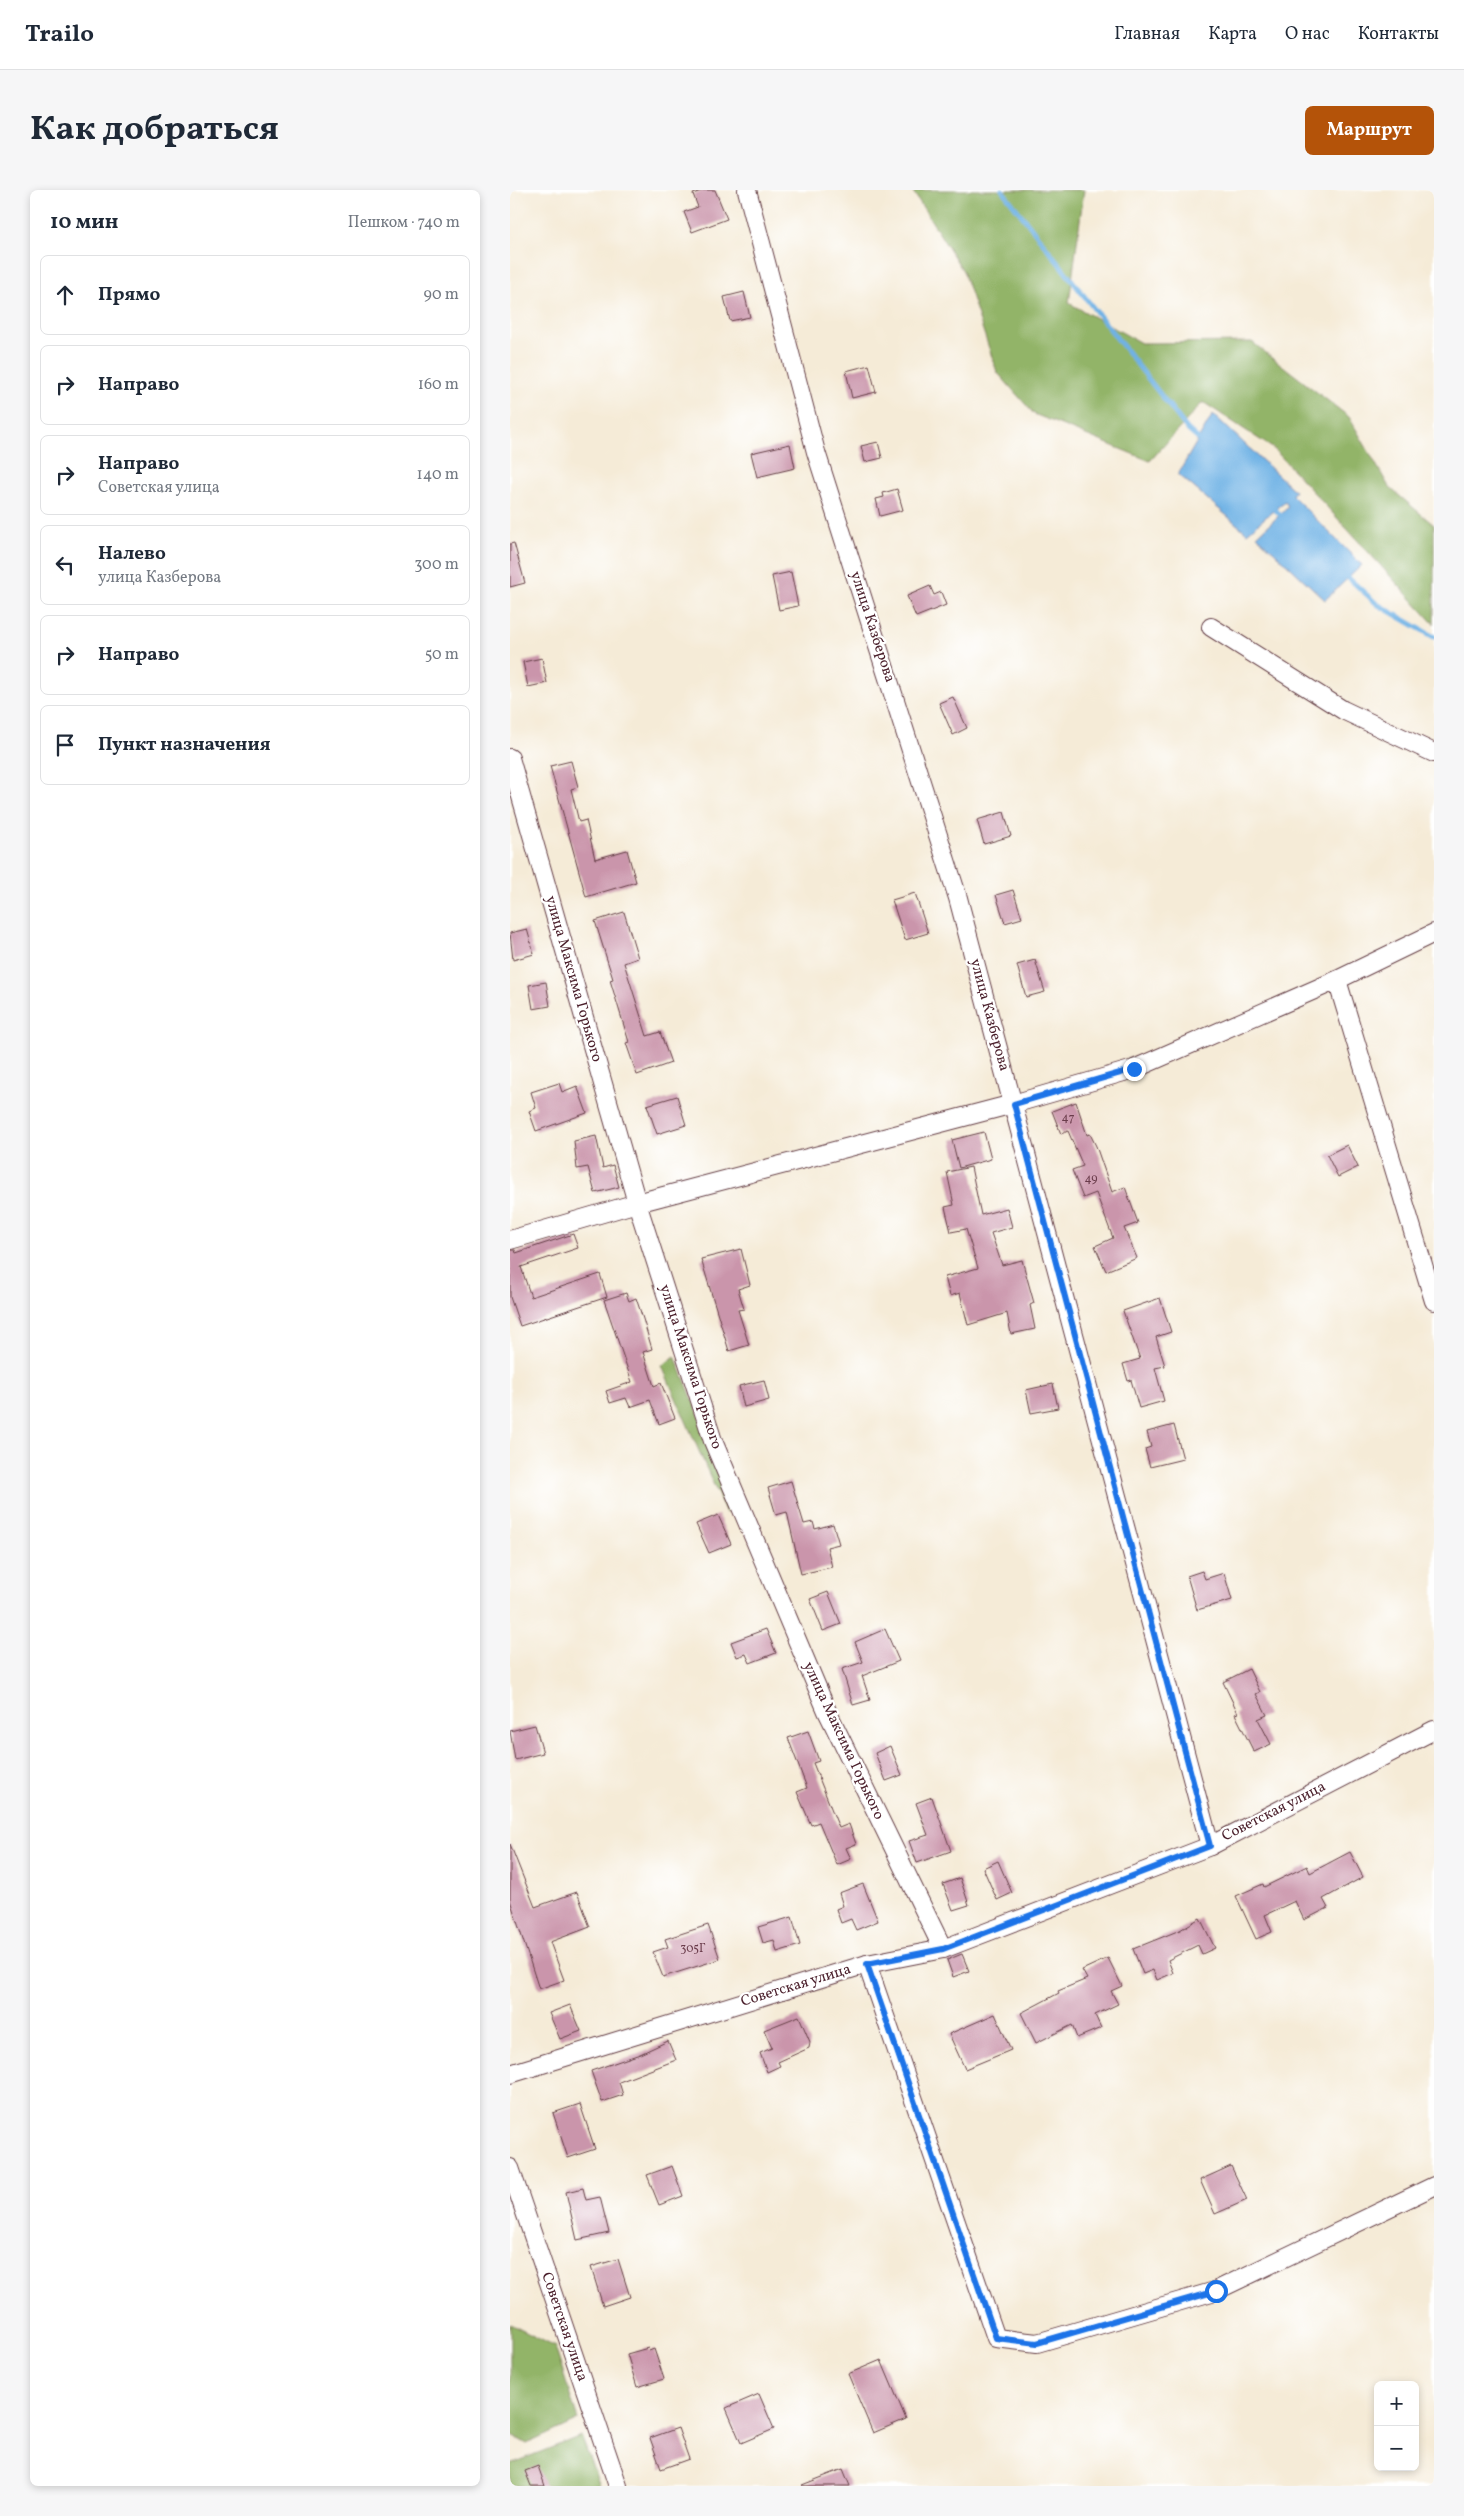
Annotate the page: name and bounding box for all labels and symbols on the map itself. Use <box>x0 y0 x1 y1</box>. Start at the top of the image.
street label: улица Казберова <box>844 569 900 685</box>
street label: улица Максима Горького <box>539 893 607 1065</box>
street label: улица Казберова <box>964 956 1014 1074</box>
route end <box>1123 1058 1146 1081</box>
house number: 47 <box>1062 1110 1075 1126</box>
house number: 49 <box>1084 1171 1098 1187</box>
street label: улица Максима Горького <box>653 1282 727 1452</box>
street label: улица Максима Горького <box>797 1659 889 1823</box>
street label: Советская улица <box>1218 1777 1330 1847</box>
house number: 305Г <box>680 1941 706 1957</box>
street label: Советская улица <box>738 1959 854 2013</box>
street label: Советская улица <box>535 2270 593 2384</box>
route start <box>1205 2280 1228 2303</box>

